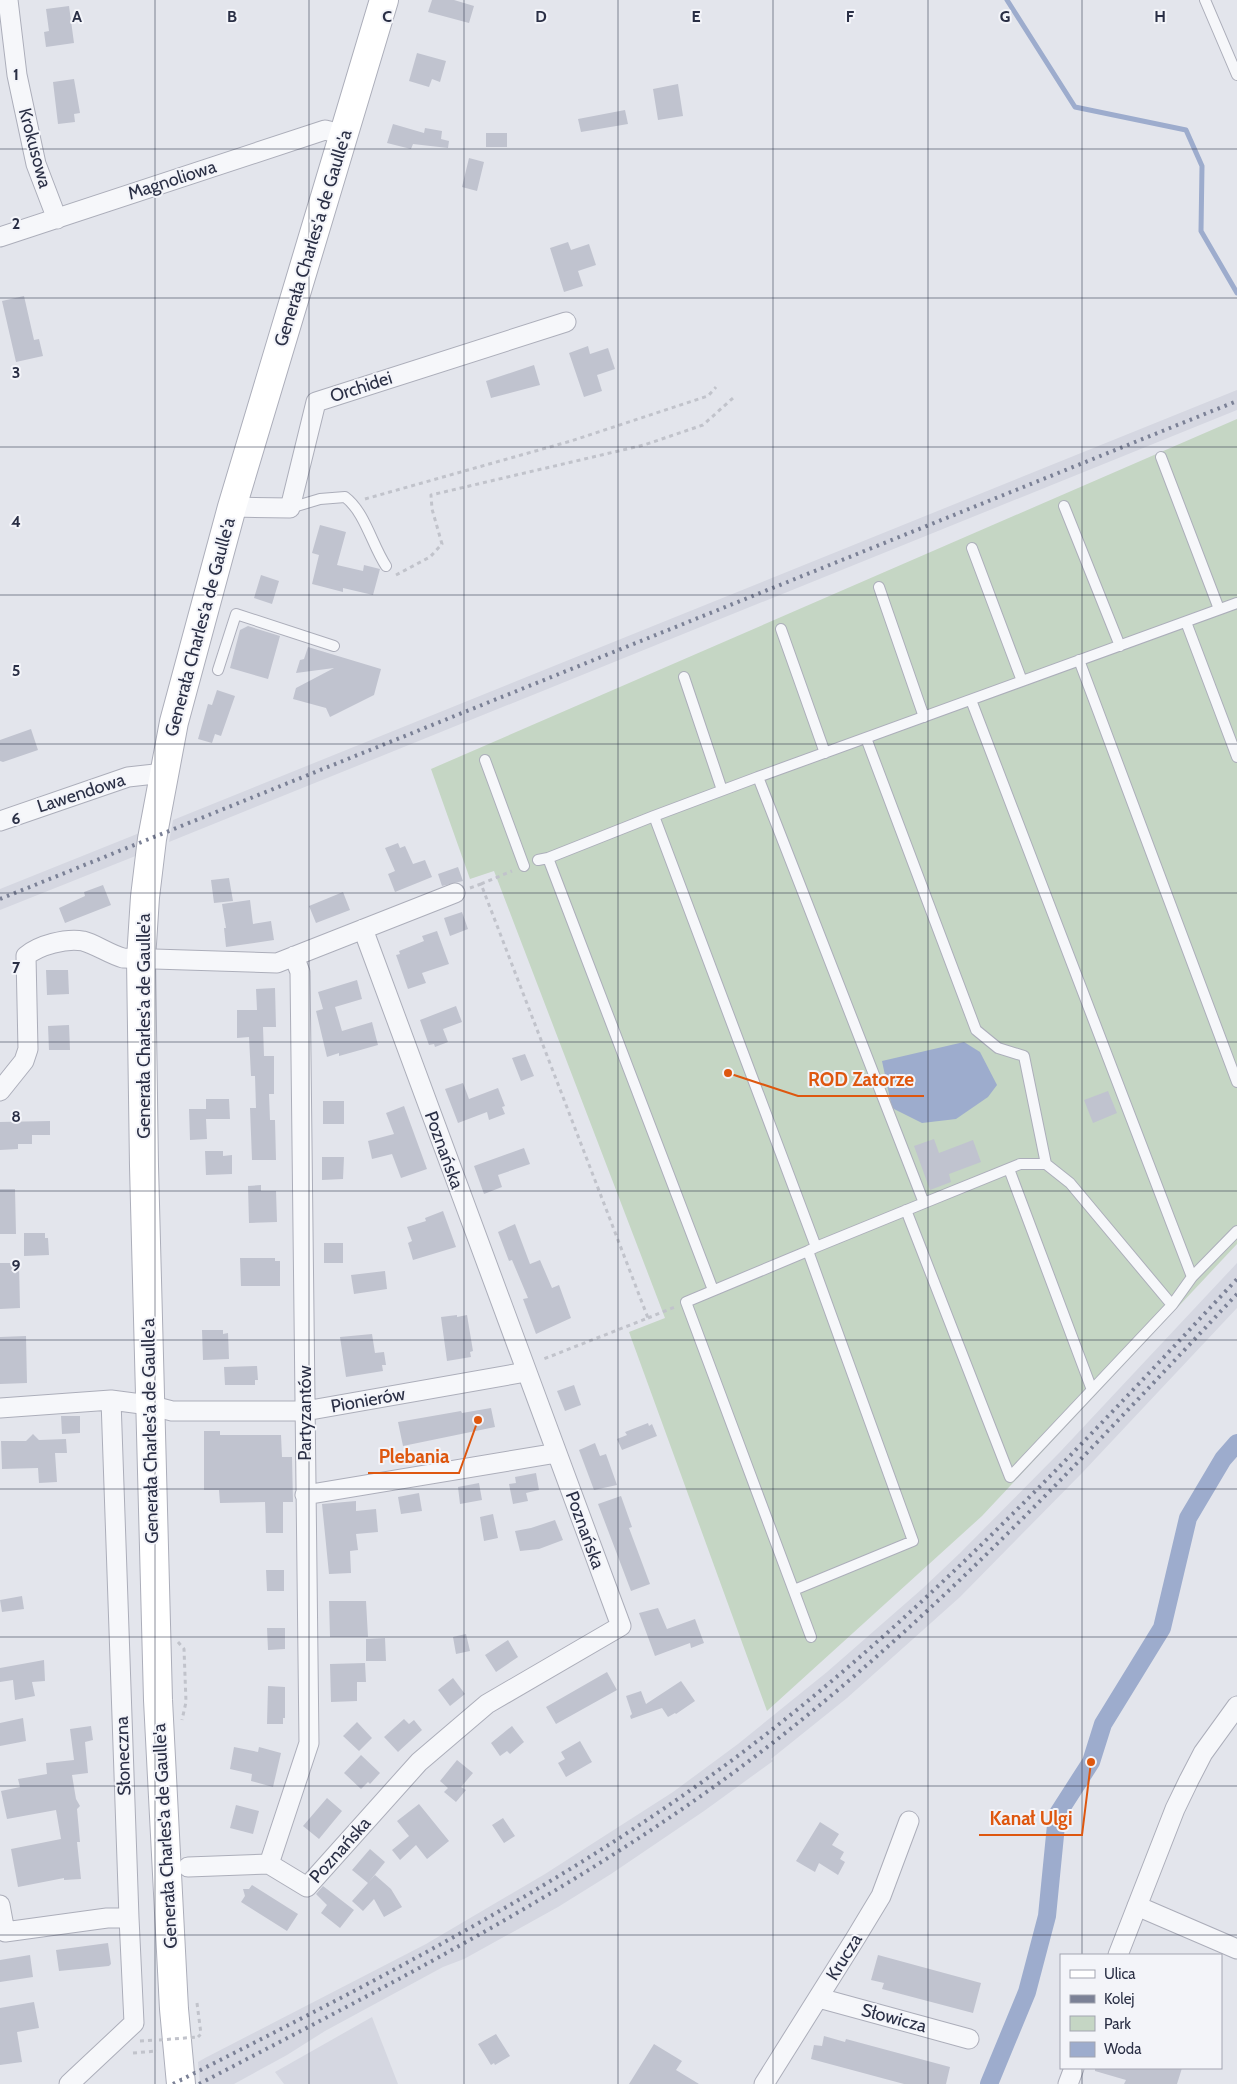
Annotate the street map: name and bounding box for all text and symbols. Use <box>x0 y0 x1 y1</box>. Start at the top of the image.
text: A <box>72 7 82 26</box>
text: B <box>227 7 237 26</box>
text: C <box>382 7 392 26</box>
text: D <box>535 7 547 26</box>
text: E <box>691 7 701 26</box>
text: F <box>846 7 855 26</box>
text: G <box>1000 7 1010 26</box>
text: H <box>1154 7 1166 26</box>
text: 1 <box>13 65 19 84</box>
street label: Krokusowa <box>14 106 56 191</box>
street label: Generała Charles'a de Gaulle'a <box>270 127 357 349</box>
street label: Magnoliowa <box>125 155 219 205</box>
text: 2 <box>12 214 20 233</box>
text: 3 <box>12 363 20 382</box>
street label: Orchidei <box>327 367 395 407</box>
text: 4 <box>11 512 21 531</box>
street label: Generała Charles'a de Gaulle'a <box>160 515 240 739</box>
text: 5 <box>12 661 20 680</box>
street label: Lawendowa <box>34 768 128 818</box>
text: 6 <box>12 809 21 828</box>
street label: Generała Charles'a de Gaulle'a <box>133 913 155 1139</box>
text: 7 <box>12 958 21 977</box>
callout: ROD Zatorze <box>798 1062 924 1096</box>
text: ROD Zatorze <box>808 1068 914 1091</box>
text: 8 <box>11 1107 21 1126</box>
street label: Poznańska <box>420 1108 468 1192</box>
text: 9 <box>12 1256 21 1275</box>
street label: Generała Charles'a de Gaulle'a <box>137 1318 163 1544</box>
street label: Partyzantów <box>294 1365 316 1461</box>
street label: Pionierów <box>329 1383 407 1417</box>
callout: Plebania <box>368 1439 459 1473</box>
text: Plebania <box>379 1445 450 1468</box>
street label: Poznańska <box>561 1488 609 1572</box>
street label: Słoneczna <box>111 1716 135 1796</box>
street label: Generała Charles'a de Gaulle'a <box>148 1722 182 1949</box>
callout: Kanał Ulgi <box>979 1801 1082 1835</box>
text: Kanał Ulgi <box>989 1807 1073 1830</box>
street label: Poznańska <box>305 1812 376 1887</box>
street label: Krucza <box>821 1929 867 1984</box>
legend <box>1060 1954 1222 2069</box>
text: Ulica <box>1104 1965 1136 1983</box>
text: Kolej <box>1104 1990 1135 2008</box>
street label: Słowicza <box>859 1999 929 2037</box>
text: Park <box>1104 2015 1131 2033</box>
text: Woda <box>1104 2040 1142 2058</box>

